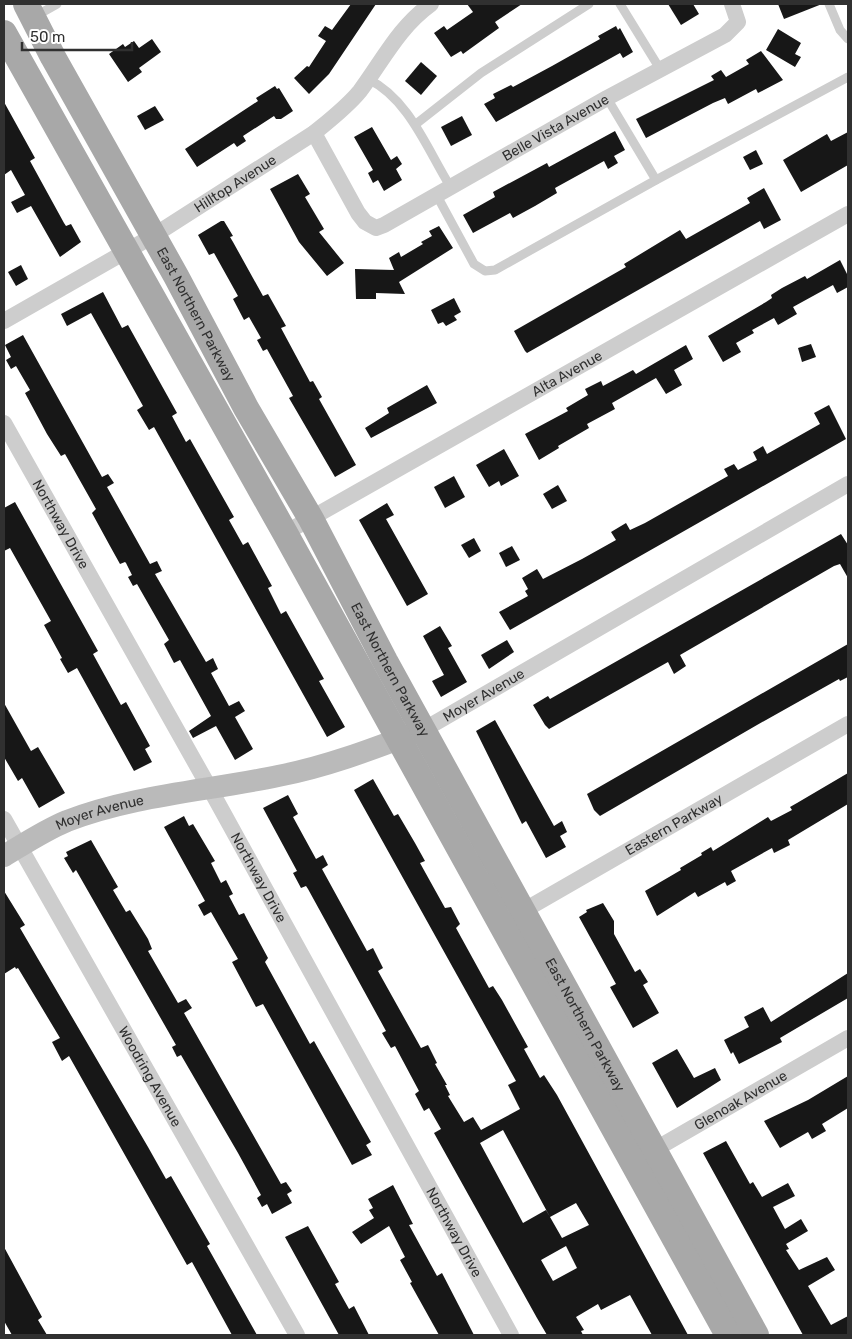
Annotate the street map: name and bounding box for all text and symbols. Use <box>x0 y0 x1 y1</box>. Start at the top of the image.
scale bar <box>22 20 132 52</box>
text: 50 m <box>30 28 65 46</box>
street label: Belle Vista Avenue <box>499 91 612 165</box>
street label: Hilltop Avenue <box>191 151 280 216</box>
street label: East Northern Parkway <box>153 244 239 385</box>
street label: Alta Avenue <box>529 347 605 400</box>
street label: Northway Drive <box>29 477 93 572</box>
street label: East Northern Parkway <box>347 600 433 740</box>
street label: Moyer Avenue <box>440 665 528 726</box>
street label: Eastern Parkway <box>622 790 726 859</box>
street label: Moyer Avenue <box>53 792 146 834</box>
street label: Northway Drive <box>227 830 290 926</box>
street label: East Northern Parkway <box>541 955 629 1095</box>
street label: Woodring Avenue <box>114 1023 185 1130</box>
street label: Glenoak Avenue <box>691 1067 790 1134</box>
street label: Northway Drive <box>422 1184 486 1280</box>

